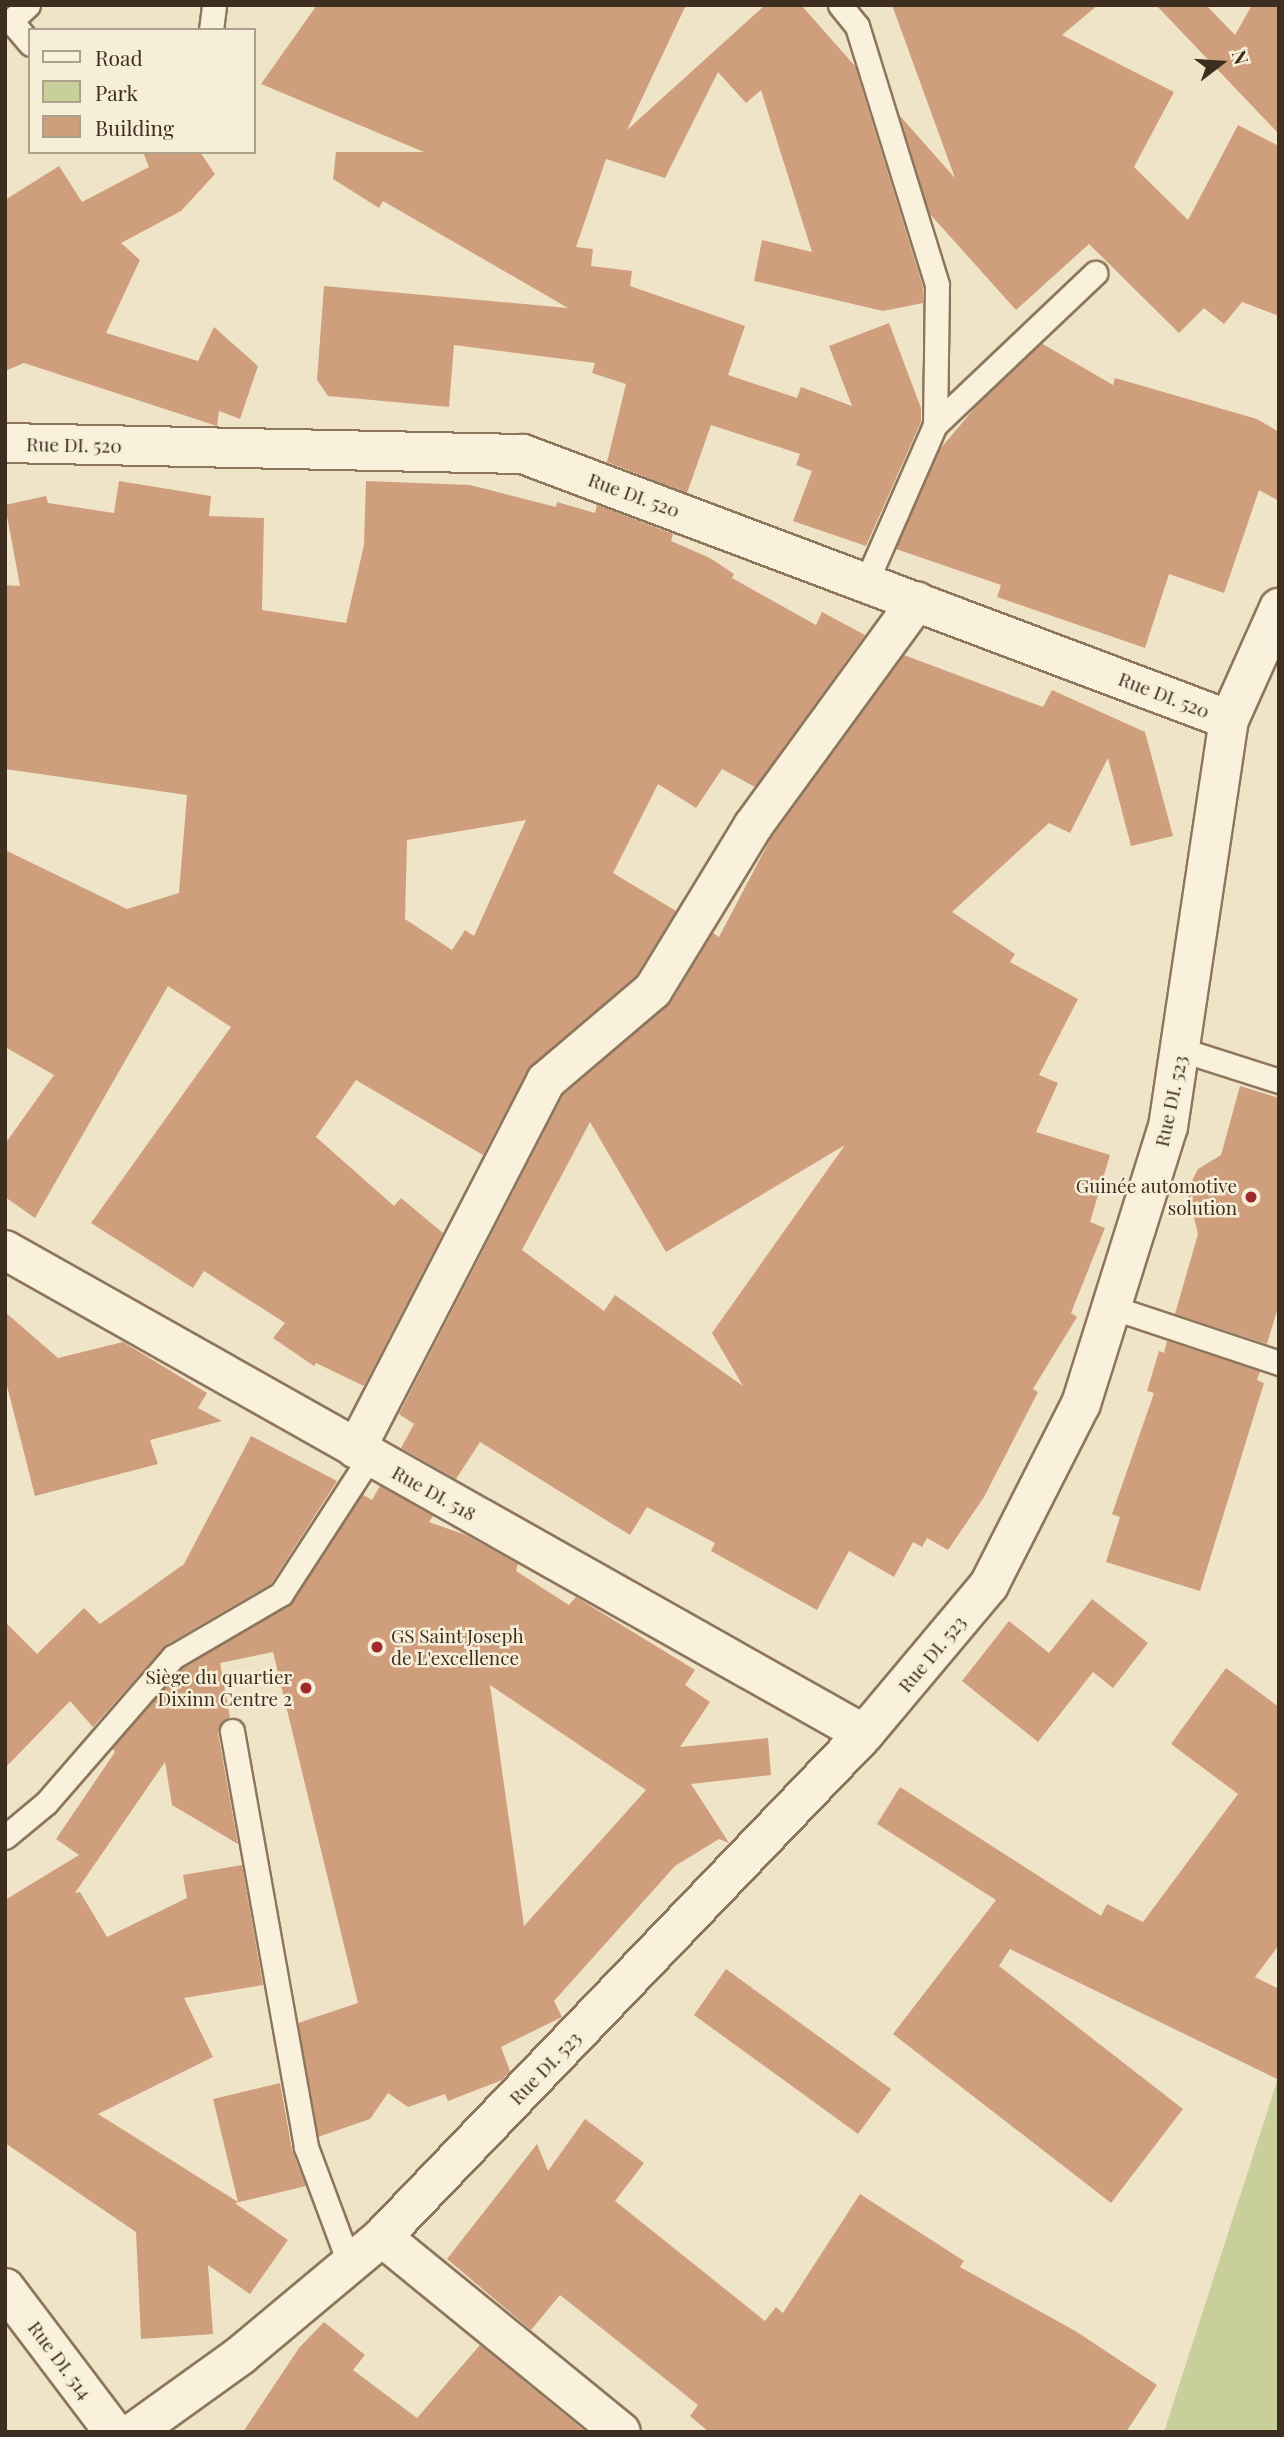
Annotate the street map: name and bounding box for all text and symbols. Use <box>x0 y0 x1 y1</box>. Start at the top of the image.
legend <box>28 28 256 154</box>
north arrow <box>1186 28 1256 98</box>
text: Road <box>95 43 143 71</box>
text: N <box>1227 46 1256 67</box>
text: Park <box>95 78 138 106</box>
text: Building <box>95 113 174 141</box>
street label: Rue DI. 520 <box>26 433 122 457</box>
street label: Rue DI. 520 <box>585 468 683 522</box>
street label: Rue DI. 520 <box>1115 667 1213 723</box>
street label: Rue DI. 523 <box>1150 1053 1192 1149</box>
place label: Guinée automotive solution <box>1076 1175 1237 1219</box>
marker: Guinée automotive solution <box>1243 1189 1259 1205</box>
street label: Rue DI. 518 <box>388 1461 480 1525</box>
street label: Rue DI. 523 <box>893 1611 971 1697</box>
place label: GS Saint Joseph de L'excellence <box>391 1625 524 1669</box>
marker: GS Saint Joseph de L'excellence <box>369 1639 385 1655</box>
place label: Siège du quartier Dixinn Centre 2 <box>146 1666 292 1710</box>
marker: Siège du quartier Dixinn Centre 2 <box>298 1680 314 1696</box>
street label: Rue DI. 523 <box>505 2027 585 2109</box>
street label: Rue DI. 514 <box>23 2317 97 2403</box>

